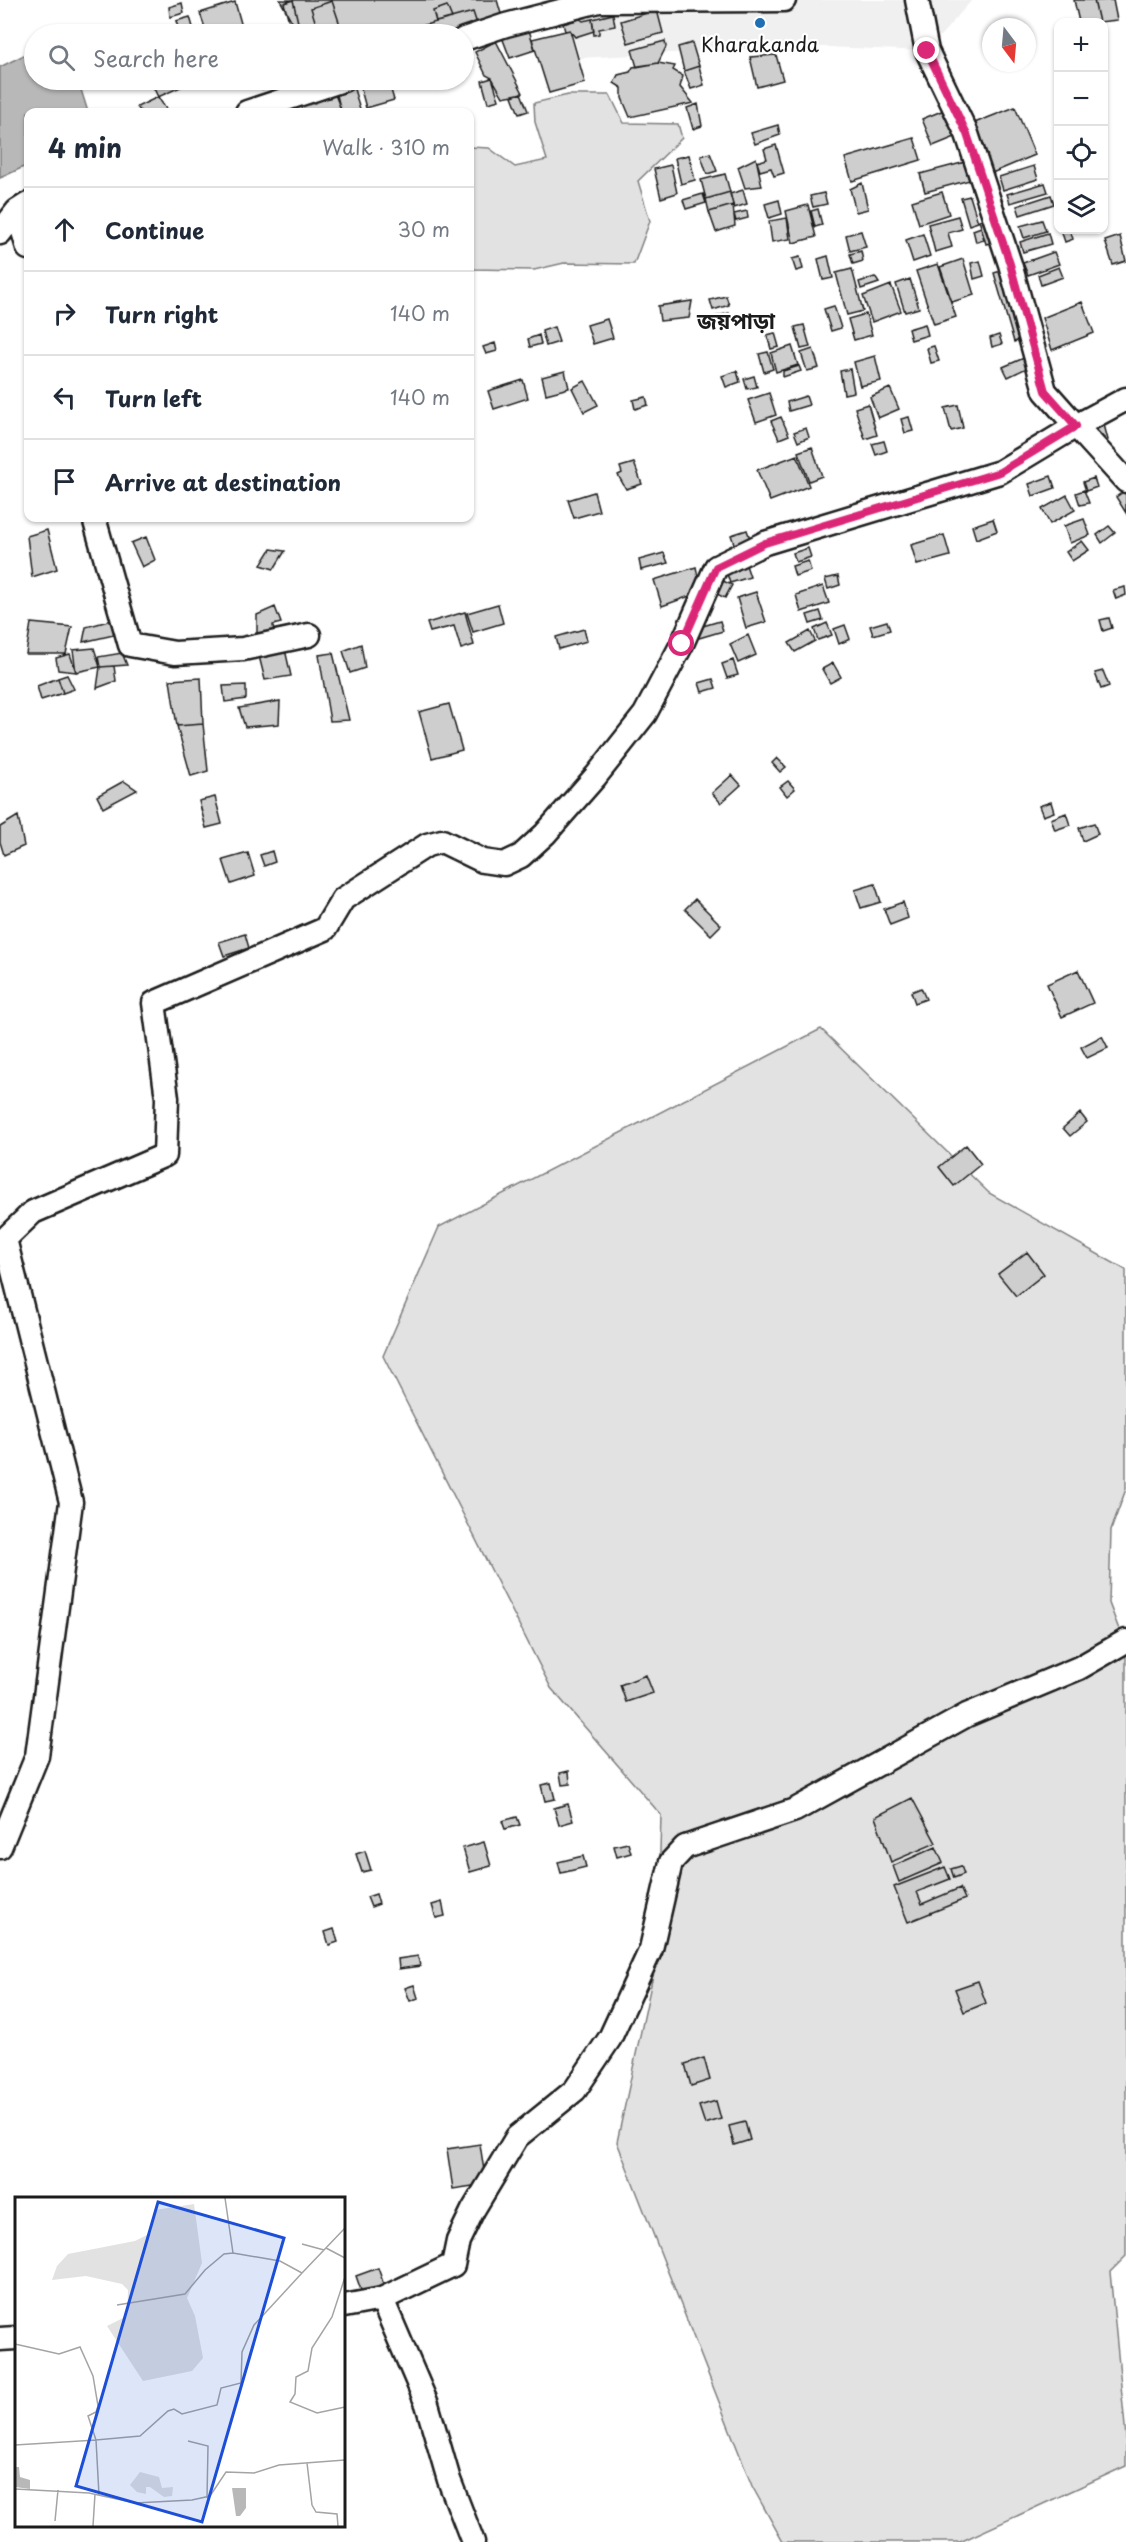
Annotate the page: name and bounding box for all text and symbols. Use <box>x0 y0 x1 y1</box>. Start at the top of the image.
marker: Kharakanda <box>753 16 767 30</box>
north arrow <box>982 18 1036 72</box>
map controls <box>1054 18 1108 234</box>
button: + <box>1054 18 1108 72</box>
search box <box>24 24 474 90</box>
place label: Kharakanda <box>701 29 820 59</box>
route end <box>913 37 939 63</box>
icon: search <box>45 41 78 74</box>
text: Search here <box>93 41 219 74</box>
button: − <box>1054 72 1108 126</box>
button: locate <box>1054 126 1108 180</box>
text: 4 min <box>48 128 122 167</box>
text: Walk · 310 m <box>322 132 450 162</box>
button: layers <box>1054 180 1108 234</box>
icon: ahead <box>48 213 81 246</box>
text: Continue <box>105 213 204 246</box>
text: 30 m <box>397 214 450 244</box>
icon: right <box>48 297 81 330</box>
text: Turn right <box>105 297 218 330</box>
text: 140 m <box>390 298 450 328</box>
district label: জয়পাড়া <box>696 303 776 336</box>
icon: left <box>48 381 81 414</box>
text: Turn left <box>105 381 202 414</box>
text: 140 m <box>390 382 450 412</box>
icon: arrive <box>48 465 81 498</box>
text: Arrive at destination <box>105 465 341 498</box>
route start <box>668 630 694 656</box>
inset map <box>15 2197 345 2527</box>

